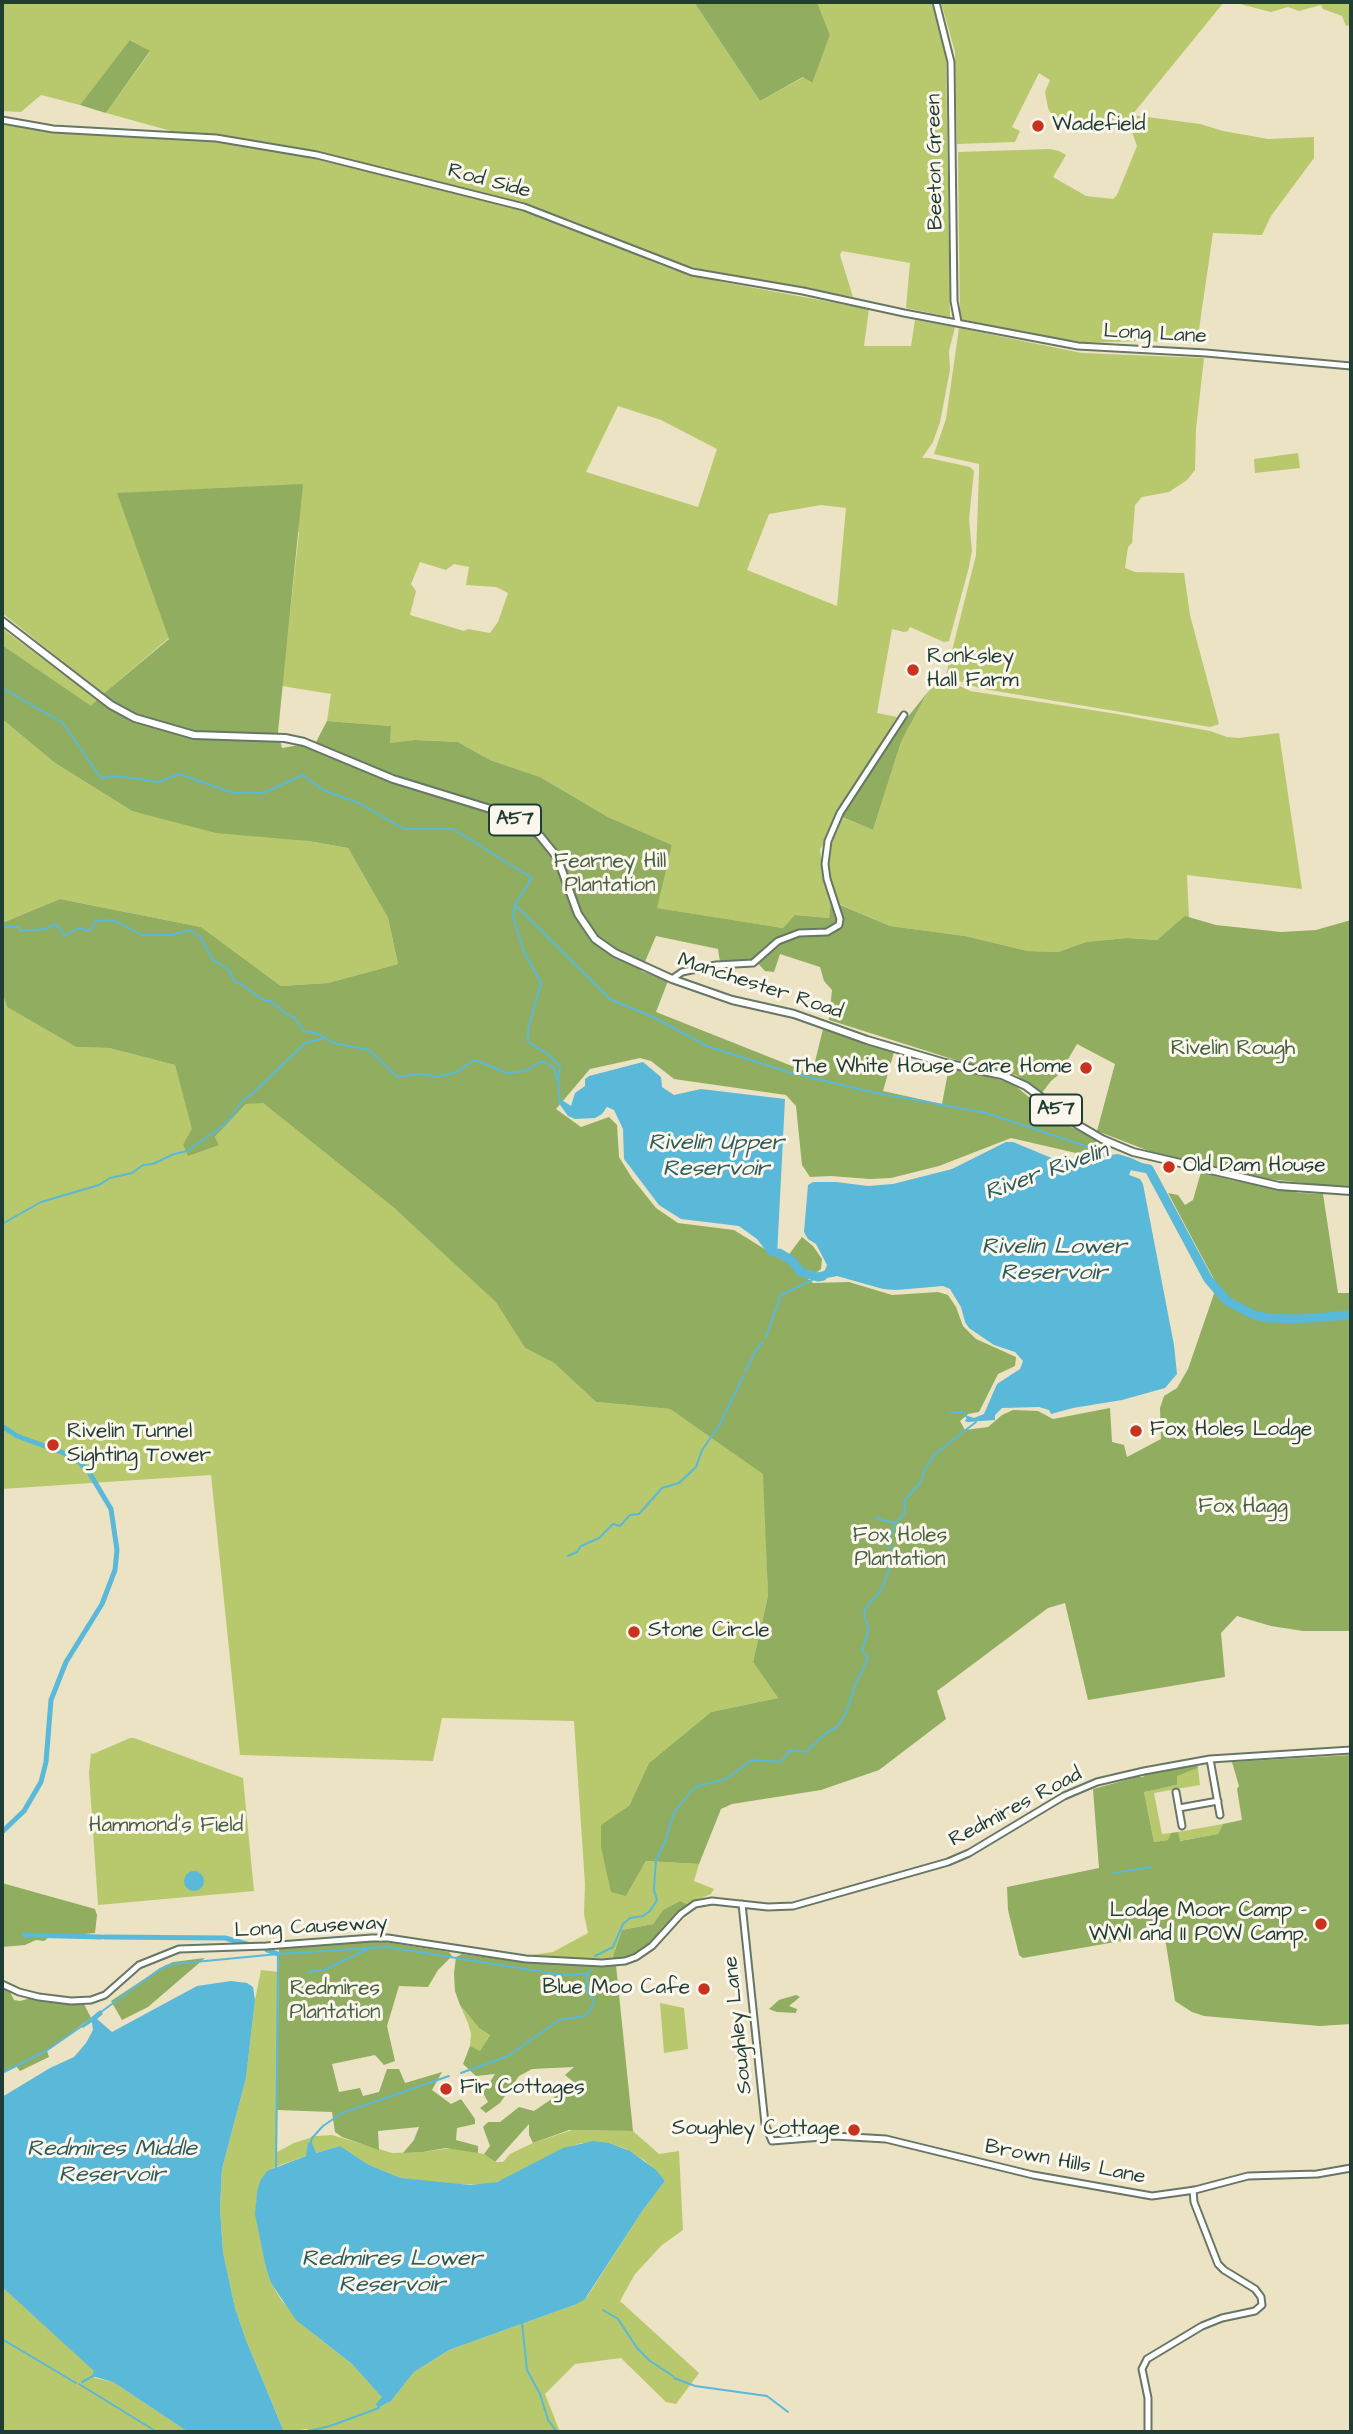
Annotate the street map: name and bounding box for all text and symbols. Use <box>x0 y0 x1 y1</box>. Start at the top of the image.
street label: Beeton Green <box>922 94 950 230</box>
place label: Wadefield <box>1052 113 1146 139</box>
marker: Wadefield <box>1030 118 1046 134</box>
street label: Rod Side <box>445 159 533 205</box>
street label: Long Lane <box>1103 320 1207 350</box>
place label: Ronksley Hall Farm <box>927 645 1019 695</box>
marker: Ronksley Hall Farm <box>905 662 921 678</box>
road number: A57 <box>489 804 541 835</box>
park label: Fearney Hill Plantation <box>554 850 666 900</box>
street label: Manchester Road <box>674 948 846 1026</box>
park label: Rivelin Rough <box>1171 1037 1295 1063</box>
place label: The White House Care Home <box>793 1055 1072 1081</box>
marker: The White House Care Home <box>1078 1060 1094 1076</box>
road number: A57 <box>1030 1094 1082 1126</box>
water label: Rivelin Upper Reservoir <box>648 1130 784 1184</box>
water label: River Rivelin <box>982 1138 1112 1208</box>
place label: Old Dam House <box>1183 1154 1326 1180</box>
marker: Old Dam House <box>1161 1159 1177 1175</box>
water label: Rivelin Lower Reservoir <box>982 1234 1126 1288</box>
place label: Fox Holes Lodge <box>1150 1418 1312 1444</box>
place label: Rivelin Tunnel Sighting Tower <box>67 1420 211 1470</box>
marker: Fox Holes Lodge <box>1128 1423 1144 1439</box>
marker: Rivelin Tunnel Sighting Tower <box>45 1437 61 1453</box>
park label: Fox Hagg <box>1198 1495 1288 1521</box>
park label: Fox Holes Plantation <box>853 1524 947 1574</box>
place label: Stone Circle <box>648 1619 770 1645</box>
marker: Stone Circle <box>626 1624 642 1640</box>
street label: Redmires Road <box>945 1762 1087 1854</box>
park label: Hammond's Field <box>89 1814 243 1840</box>
place label: Lodge Moor Camp - WWI and II POW Camp. <box>1089 1899 1307 1949</box>
street label: Long Causeway <box>234 1911 388 1945</box>
marker: Lodge Moor Camp - WWI and II POW Camp. <box>1313 1916 1329 1932</box>
street label: Soughley Lane <box>719 1955 759 2095</box>
place label: Blue Moo Cafe <box>543 1976 690 2002</box>
park label: Redmires Plantation <box>289 1977 381 2027</box>
marker: Blue Moo Cafe <box>696 1981 712 1997</box>
place label: Fir Cottages <box>460 2076 585 2102</box>
marker: Fir Cottages <box>438 2081 454 2097</box>
place label: Soughley Cottage <box>672 2117 840 2143</box>
marker: Soughley Cottage <box>846 2122 862 2138</box>
street label: Brown Hills Lane <box>983 2135 1147 2191</box>
water label: Redmires Middle Reservoir <box>27 2136 197 2190</box>
water label: Redmires Lower Reservoir <box>302 2246 482 2300</box>

